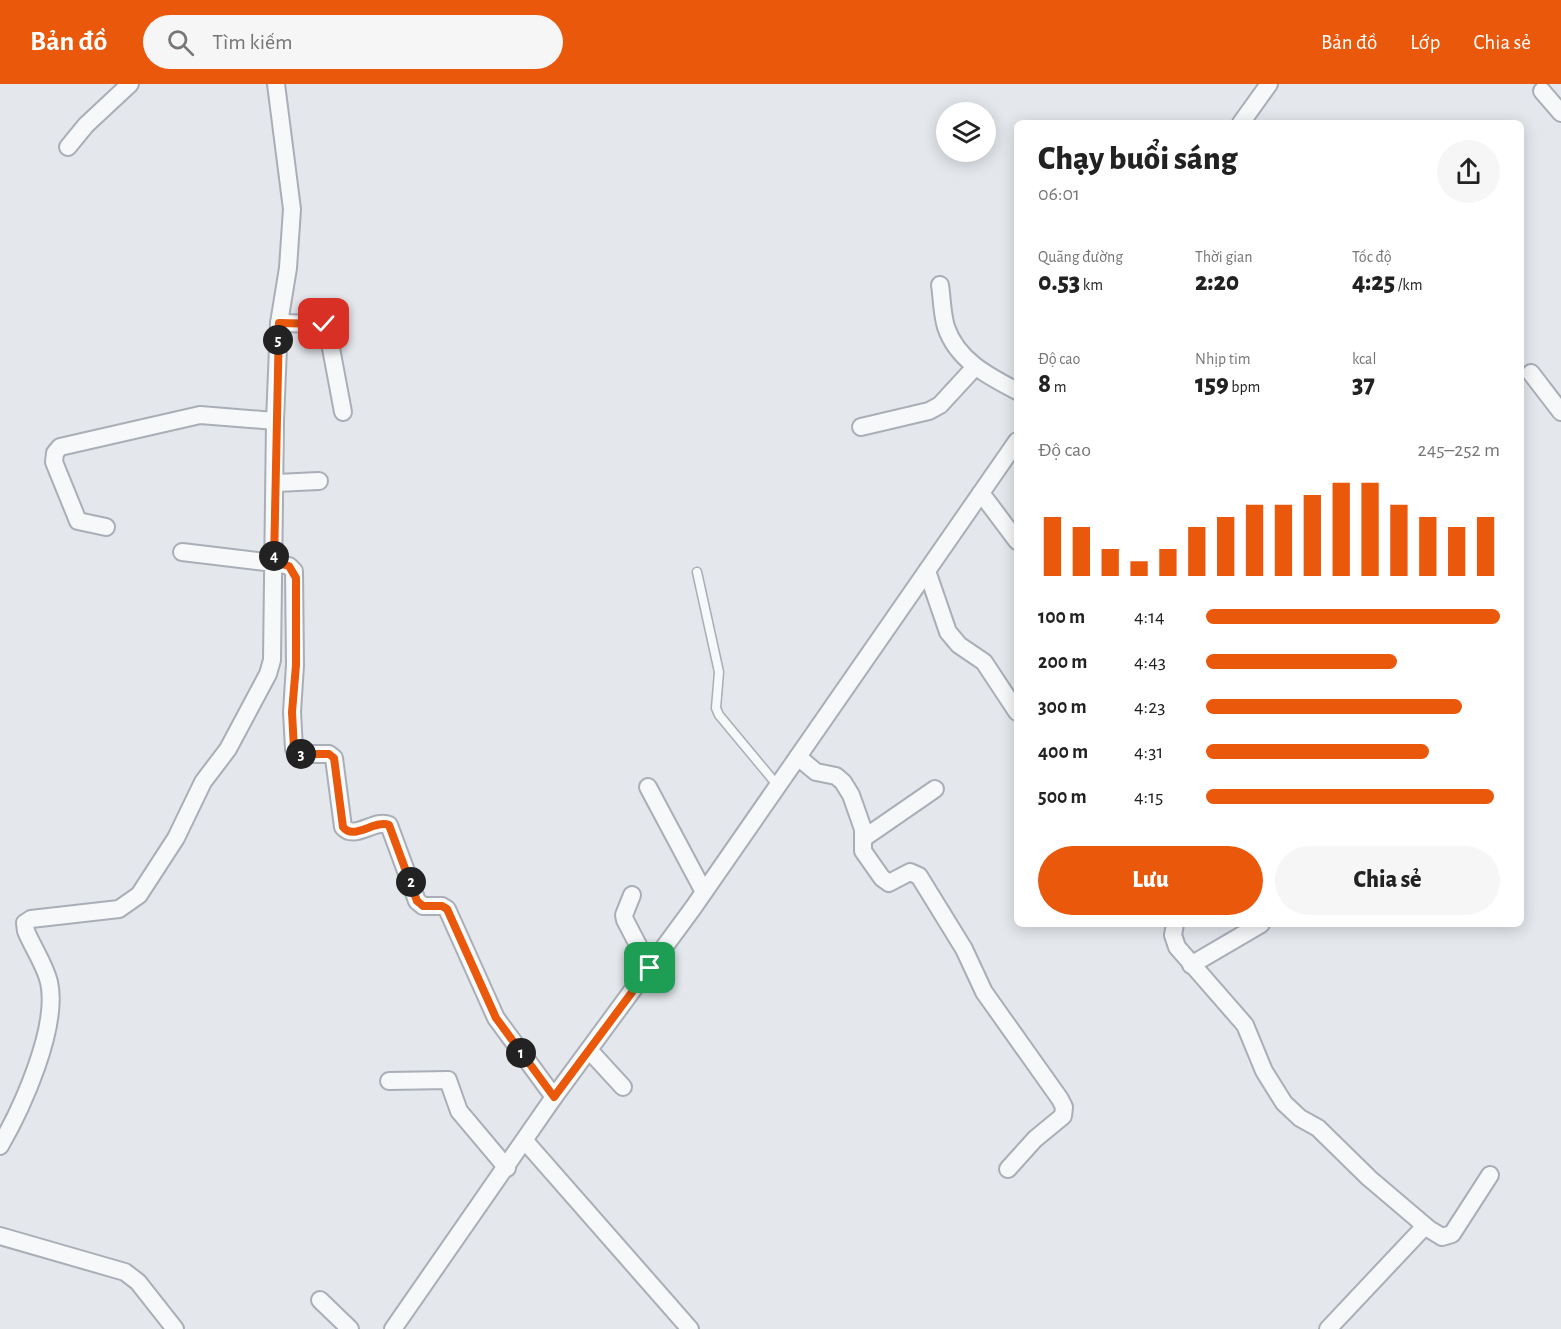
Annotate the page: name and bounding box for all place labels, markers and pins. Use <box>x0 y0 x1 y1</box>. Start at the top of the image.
pin <box>298 298 349 349</box>
pin: 5 <box>263 325 293 355</box>
pin: 4 <box>259 541 289 571</box>
pin: 3 <box>286 739 316 769</box>
pin: 2 <box>396 867 426 897</box>
pin <box>624 942 675 993</box>
pin: 1 <box>506 1038 536 1068</box>

